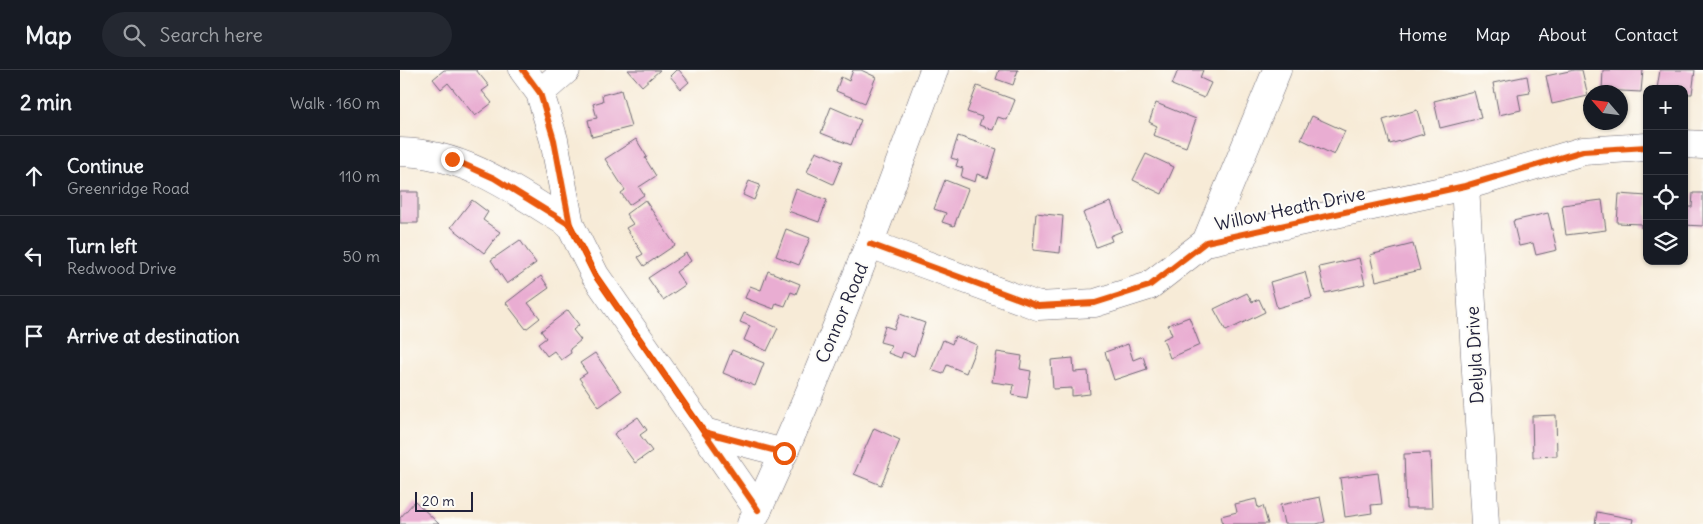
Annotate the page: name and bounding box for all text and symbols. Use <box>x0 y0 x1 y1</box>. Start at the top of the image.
search box <box>102 12 452 57</box>
text: Map <box>25 20 72 50</box>
icon: search <box>120 21 148 49</box>
text: Search here <box>160 23 263 47</box>
text: Home <box>1399 23 1447 46</box>
text: Map <box>1475 23 1510 46</box>
text: About <box>1538 23 1586 46</box>
text: Contact <box>1614 23 1678 46</box>
north arrow <box>1583 85 1628 130</box>
map controls <box>1643 85 1688 265</box>
button: + <box>1643 85 1688 130</box>
text: 2 min <box>20 89 72 116</box>
text: Walk · 160 m <box>290 93 380 113</box>
button: − <box>1643 130 1688 175</box>
route end <box>441 148 464 171</box>
text: Continue <box>67 154 144 178</box>
icon: ahead <box>20 162 48 190</box>
text: 110 m <box>339 166 380 186</box>
button: locate <box>1643 175 1688 220</box>
text: Greenridge Road <box>67 178 190 198</box>
street label: Willow Heath Drive <box>1213 181 1367 236</box>
button: layers <box>1643 220 1688 265</box>
text: Turn left <box>67 234 137 258</box>
icon: left <box>20 242 48 270</box>
text: 50 m <box>342 246 380 266</box>
text: Redwood Drive <box>67 258 177 278</box>
street label: Connor Road <box>810 259 873 366</box>
street label: Delyla Drive <box>1460 306 1489 405</box>
icon: arrive <box>20 322 48 350</box>
text: Arrive at destination <box>67 324 240 348</box>
route start <box>773 442 796 465</box>
scale bar <box>415 489 472 512</box>
text: 20 m <box>422 492 455 510</box>

